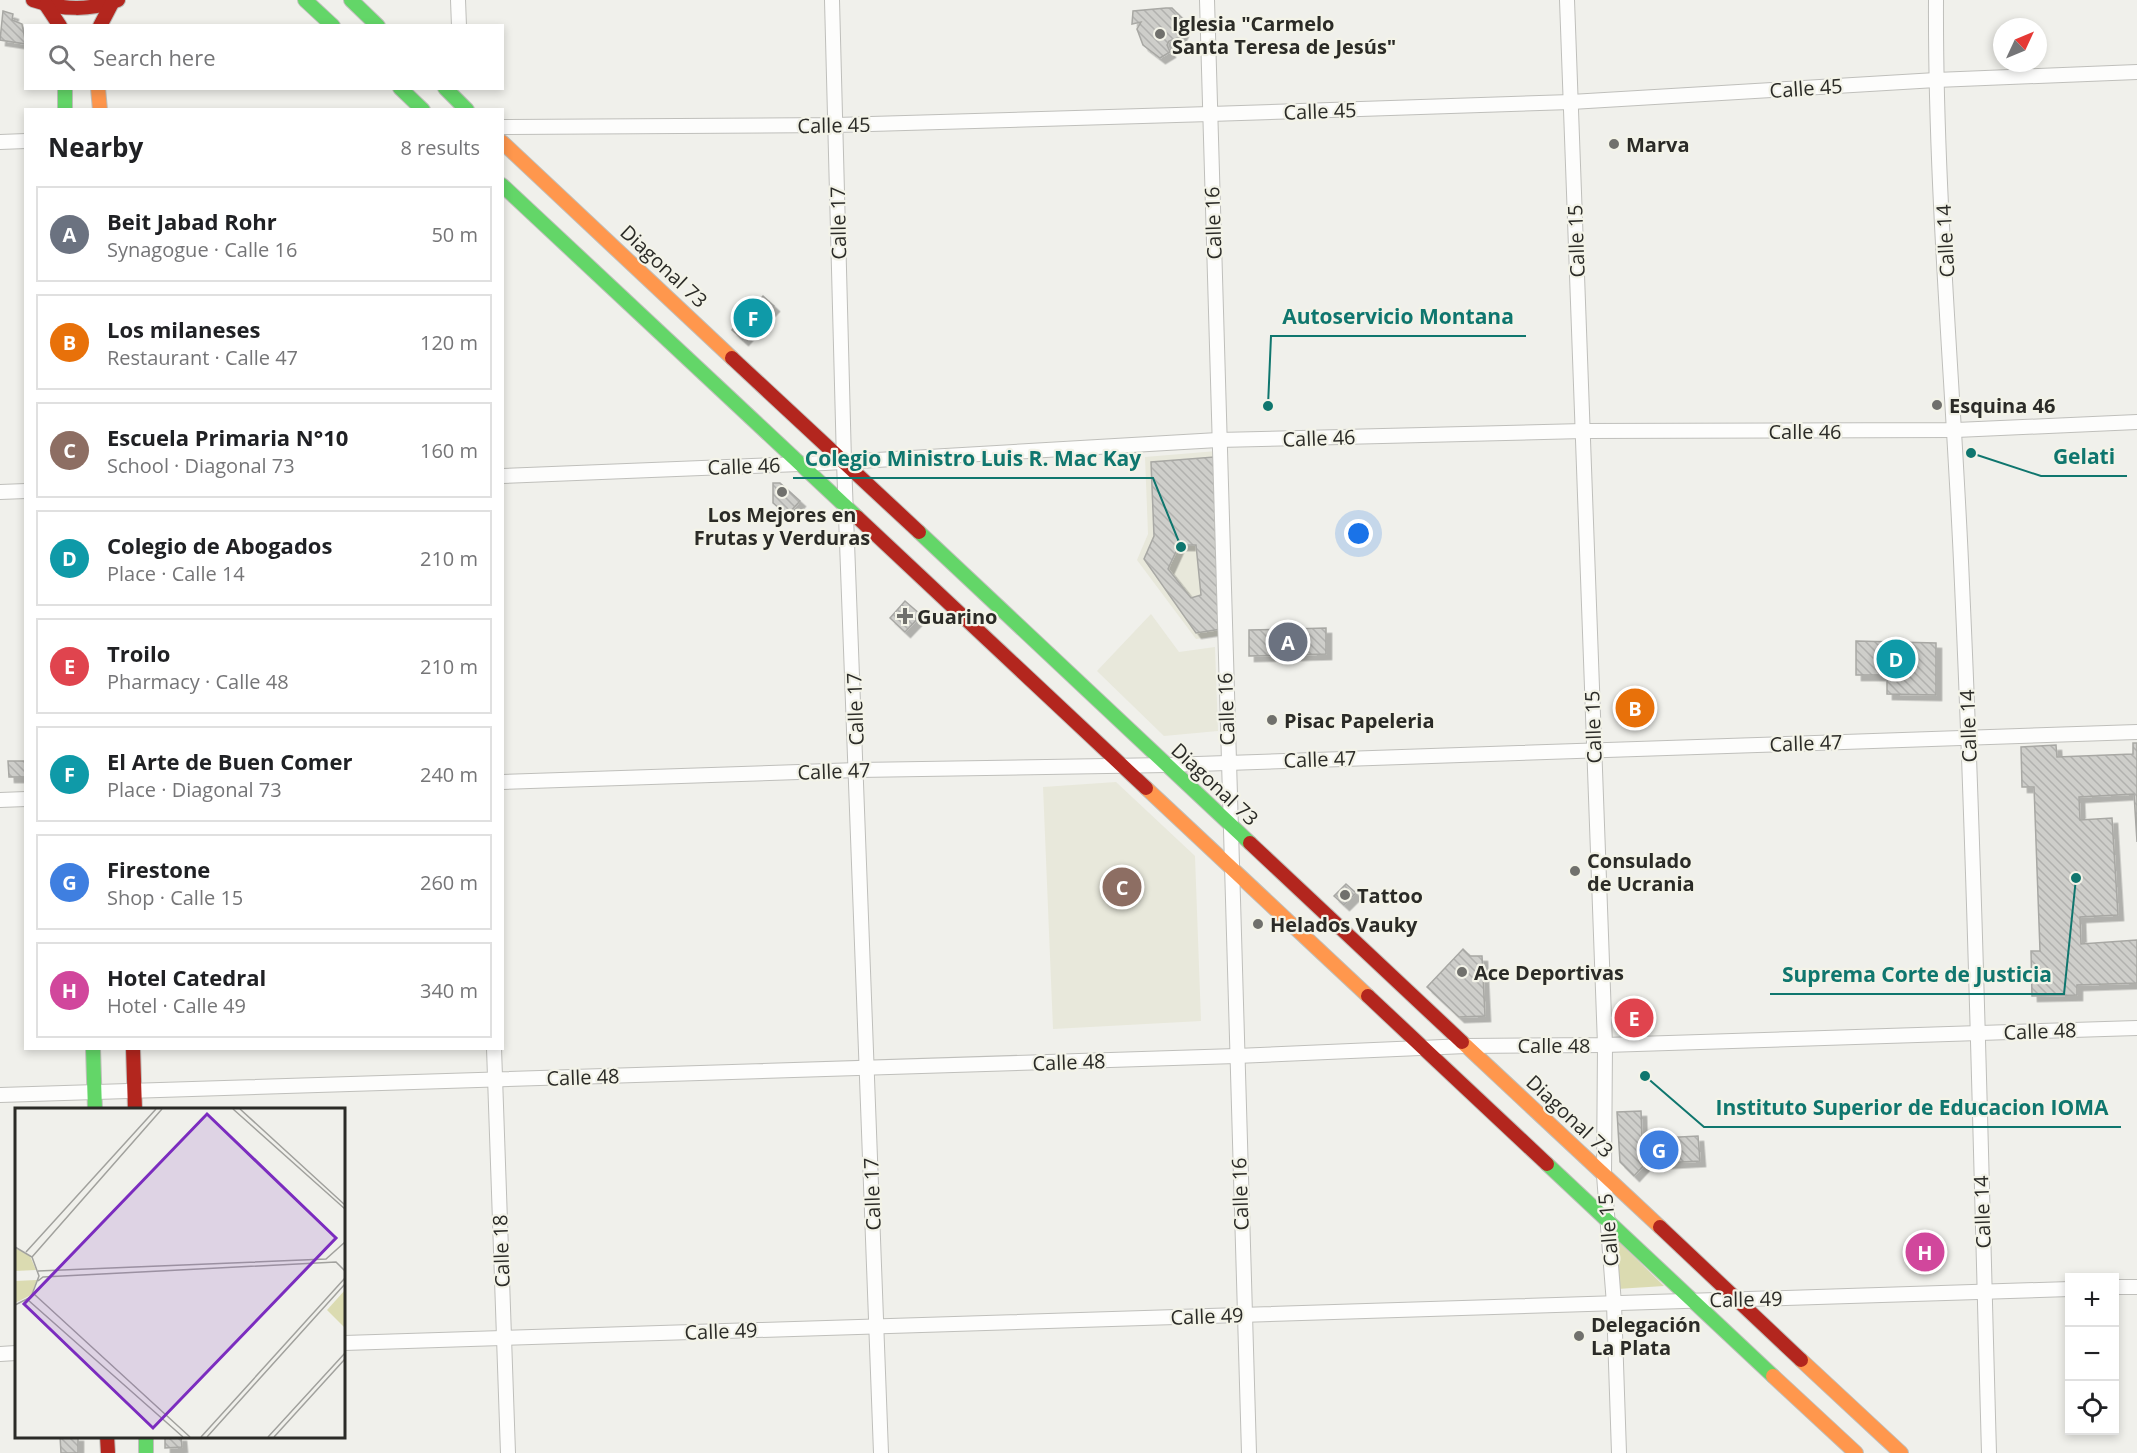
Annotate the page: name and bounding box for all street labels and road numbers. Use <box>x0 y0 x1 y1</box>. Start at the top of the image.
street label: Calle 45 <box>1769 72 1843 104</box>
street label: Calle 45 <box>1283 96 1357 126</box>
street label: Calle 45 <box>797 111 871 139</box>
street label: Calle 17 <box>824 186 852 260</box>
street label: Calle 16 <box>1198 186 1228 260</box>
street label: Calle 14 <box>1930 203 1960 278</box>
street label: Calle 15 <box>1561 204 1591 278</box>
street label: Diagonal 73 <box>615 219 713 313</box>
street label: Calle 46 <box>1768 418 1842 445</box>
street label: Calle 46 <box>1282 423 1356 453</box>
street label: Calle 46 <box>707 451 781 481</box>
street label: Calle 17 <box>840 672 870 746</box>
street label: Calle 16 <box>1211 672 1241 746</box>
street label: Calle 14 <box>1953 688 1983 763</box>
street label: Calle 15 <box>1578 690 1608 764</box>
street label: Calle 47 <box>1769 728 1843 758</box>
street label: Diagonal 73 <box>1166 737 1264 831</box>
street label: Calle 47 <box>1283 744 1357 774</box>
street label: Calle 47 <box>797 756 871 786</box>
street label: Calle 48 <box>2003 1016 2077 1046</box>
street label: Calle 48 <box>1517 1032 1591 1059</box>
street label: Calle 48 <box>1032 1047 1106 1077</box>
street label: Calle 48 <box>546 1062 620 1092</box>
street label: Diagonal 73 <box>1521 1069 1619 1163</box>
street label: Calle 17 <box>857 1157 887 1231</box>
street label: Calle 16 <box>1225 1157 1255 1231</box>
street label: Calle 14 <box>1967 1174 1997 1249</box>
street label: Calle 15 <box>1591 1192 1625 1268</box>
street label: Calle 18 <box>486 1214 516 1288</box>
street label: Calle 49 <box>1709 1285 1783 1313</box>
street label: Calle 49 <box>1170 1301 1244 1331</box>
street label: Calle 49 <box>684 1316 758 1346</box>

